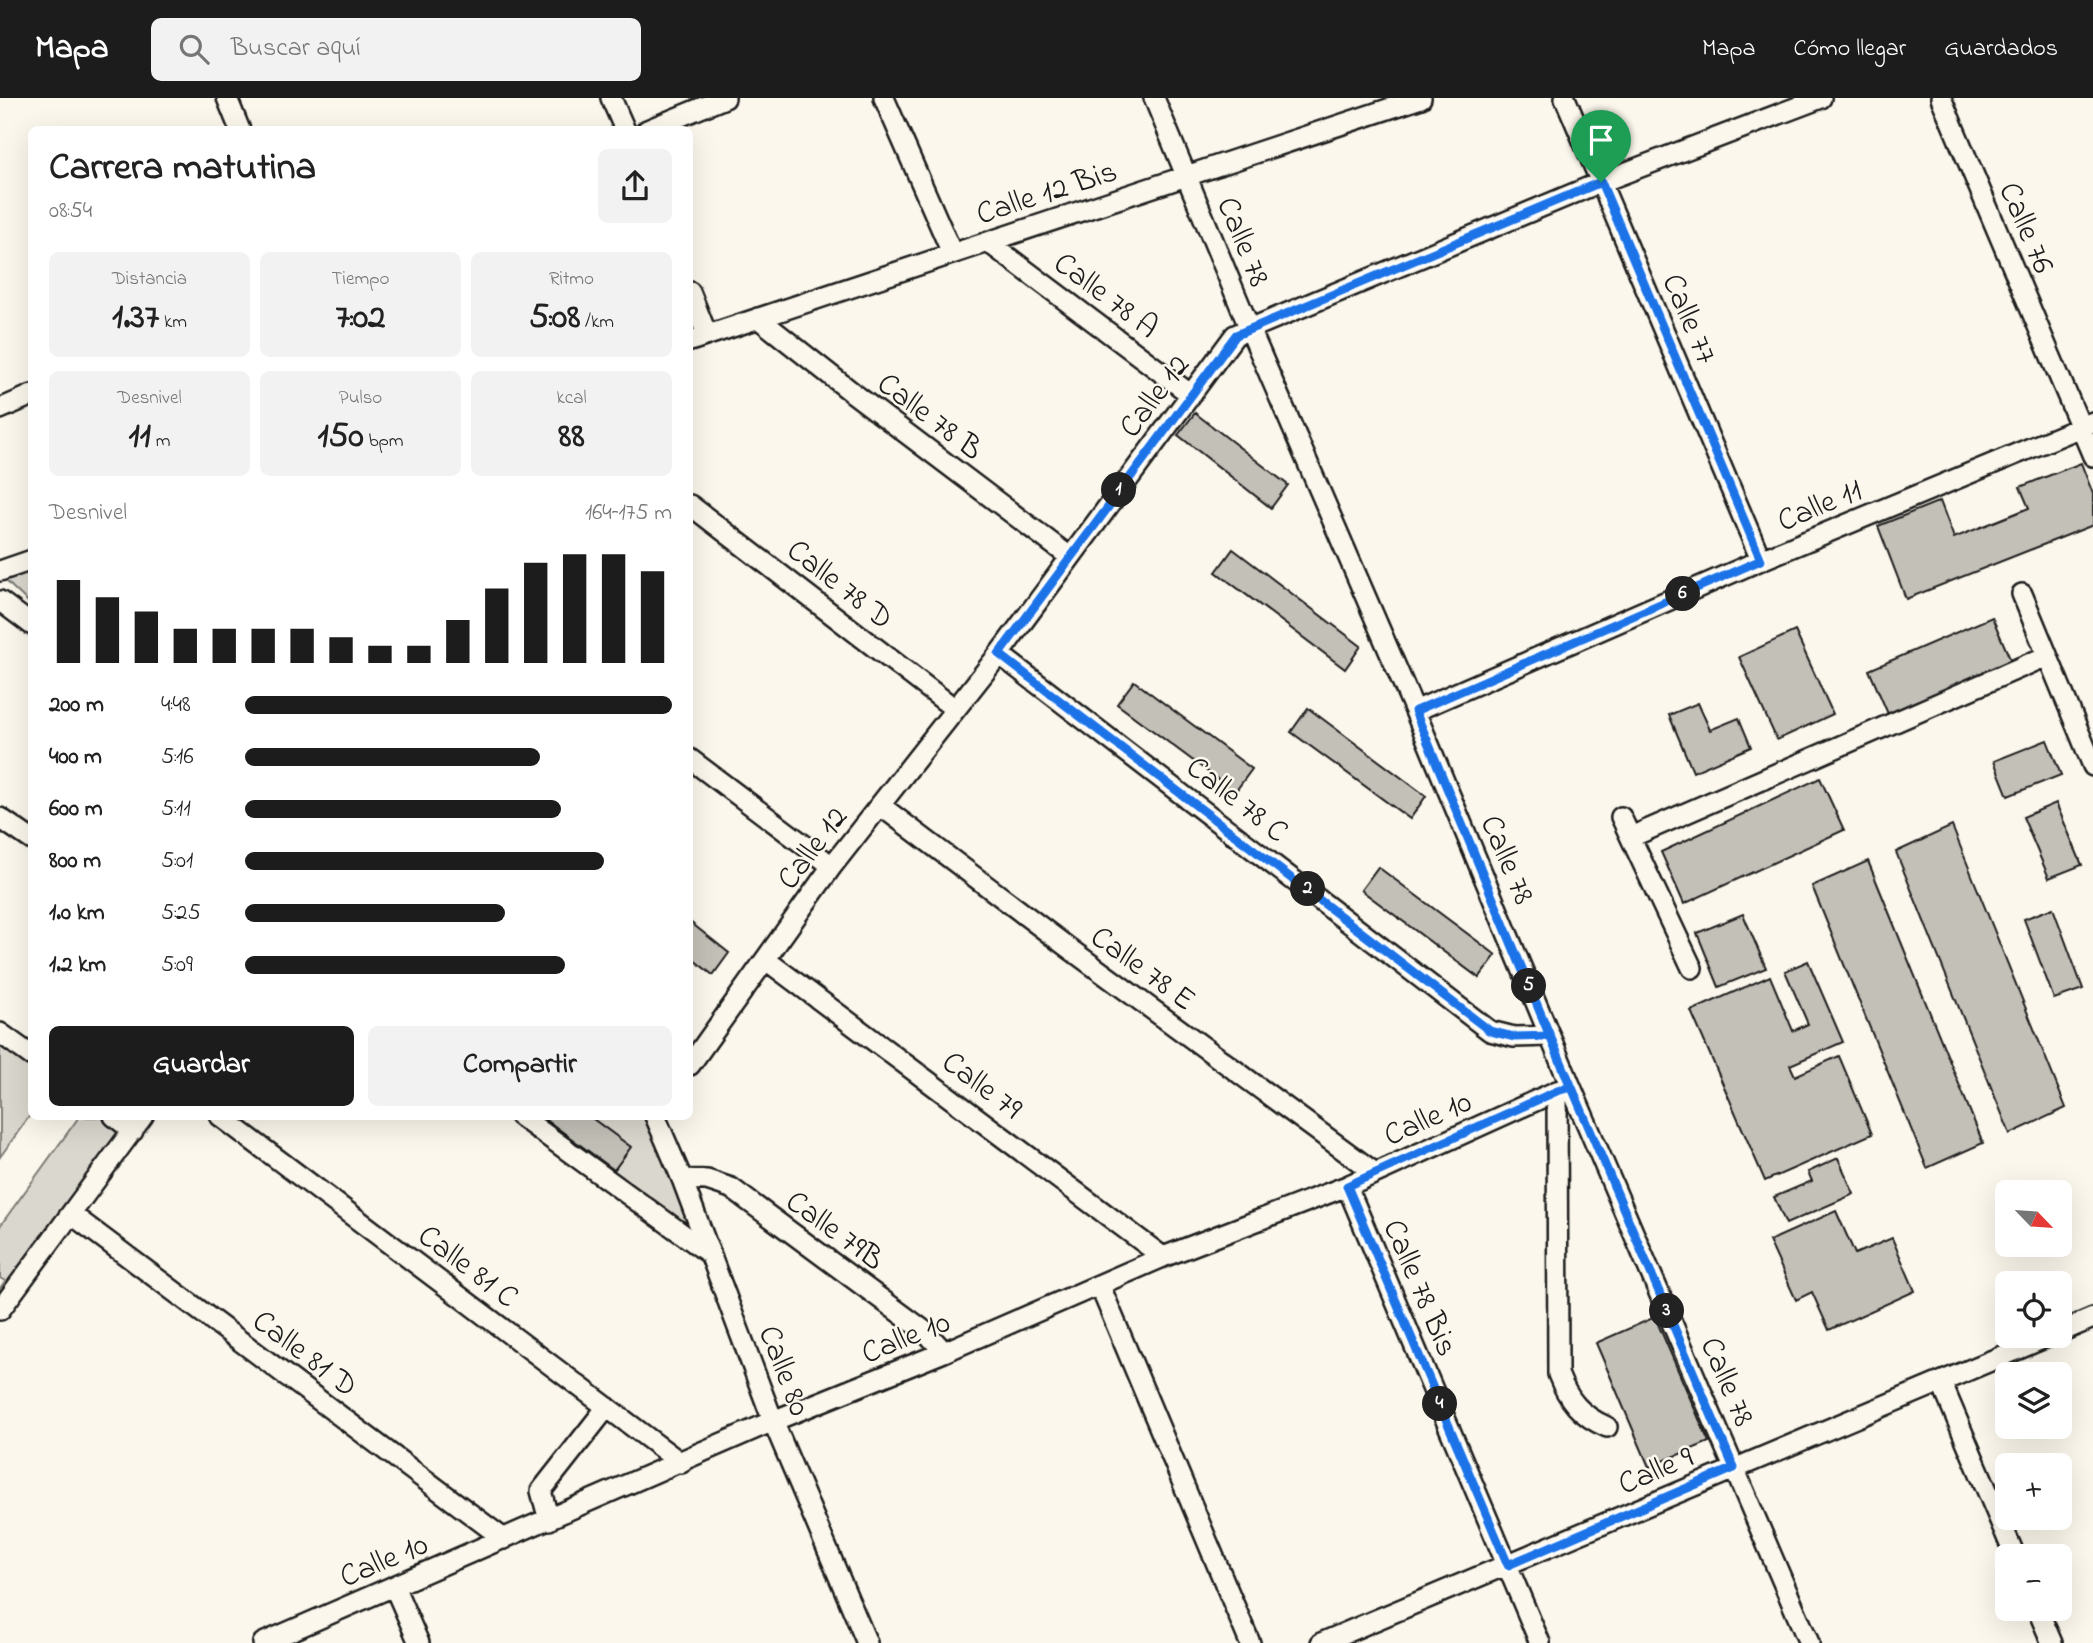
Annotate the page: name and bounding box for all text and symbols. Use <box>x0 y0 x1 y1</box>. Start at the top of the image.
search box <box>151 18 641 81</box>
text: Mapa <box>35 25 109 73</box>
icon: search <box>175 30 213 68</box>
text: Buscar aquí <box>231 30 361 68</box>
text: Mapa <box>1702 32 1755 67</box>
text: Cómo llegar <box>1793 32 1906 67</box>
text: Guardados <box>1944 32 2058 67</box>
pin <box>1571 110 1631 182</box>
icon: arrive <box>1582 121 1620 159</box>
text: Carrera matutina <box>49 141 316 197</box>
button: share <box>598 149 672 223</box>
street label: Calle 12 Bis <box>971 149 1124 239</box>
street label: Calle 76 <box>1985 175 2065 281</box>
street label: Calle 78 <box>1203 190 1281 294</box>
text: 08:54 <box>49 195 92 228</box>
street label: Calle 78 A <box>1042 242 1167 352</box>
text: Distancia <box>112 266 187 293</box>
text: Tiempo <box>332 266 389 293</box>
text: Ritmo <box>549 266 594 293</box>
street label: Calle 77 <box>1648 267 1728 372</box>
text: 1.37 <box>112 293 159 344</box>
text: 7:02 <box>336 293 385 344</box>
text: 5:08 <box>529 293 580 344</box>
text: km <box>159 309 187 336</box>
text: /km <box>580 309 614 336</box>
street label: Calle 12 <box>1109 345 1203 449</box>
street label: Calle 78 B <box>866 362 992 473</box>
text: Desnivel <box>117 385 182 412</box>
text: Pulso <box>339 385 382 412</box>
text: kcal <box>556 385 587 412</box>
text: 11 <box>129 412 151 463</box>
text: 150 <box>317 412 364 463</box>
text: 88 <box>558 412 585 463</box>
text: m <box>151 428 170 455</box>
text: bpm <box>364 428 404 455</box>
street label: Calle 11 <box>1771 468 1870 546</box>
pin: 1 <box>1102 472 1136 508</box>
text: 1 <box>1115 476 1122 503</box>
text: Desnivel <box>49 497 127 530</box>
text: 164–175 m <box>585 497 672 530</box>
street label: Calle 78 D <box>775 529 902 643</box>
pin: 6 <box>1666 576 1700 612</box>
text: 6 <box>1678 580 1687 607</box>
text: 200 m <box>49 689 104 722</box>
text: 4:48 <box>161 689 191 722</box>
text: 400 m <box>49 741 102 774</box>
text: 5:16 <box>161 741 194 774</box>
street label: Calle 78 C <box>1175 746 1297 856</box>
text: 600 m <box>49 793 103 826</box>
text: 5:11 <box>161 793 191 826</box>
street label: Calle 12 <box>767 797 861 901</box>
street label: Calle 78 <box>1466 808 1546 912</box>
text: 800 m <box>49 845 101 878</box>
text: 5:01 <box>161 845 193 878</box>
pin: 2 <box>1290 872 1326 906</box>
text: 2 <box>1303 875 1312 902</box>
text: 1.0 km <box>49 897 105 930</box>
text: 5:25 <box>161 897 201 930</box>
street label: Calle 78 E <box>1079 915 1205 1024</box>
text: 1.2 km <box>49 949 106 982</box>
text: 5:09 <box>161 949 193 982</box>
pin: 5 <box>1512 968 1546 1004</box>
text: 5 <box>1523 972 1534 999</box>
button: Guardar <box>49 1026 354 1106</box>
button: Compartir <box>368 1026 672 1106</box>
street label: Calle 79 <box>931 1041 1032 1133</box>
street label: Calle 10 <box>1377 1080 1480 1160</box>
street label: Calle 79B <box>775 1180 893 1284</box>
north arrow <box>1995 1180 2072 1256</box>
map controls <box>1995 1180 2072 1621</box>
street label: Calle 78 Bis <box>1369 1213 1469 1364</box>
street label: Calle 81 C <box>407 1214 527 1321</box>
button: locate <box>1995 1271 2072 1348</box>
pin: 3 <box>1650 1294 1684 1328</box>
text: 3 <box>1663 1297 1670 1324</box>
street label: Calle 81 D <box>241 1299 367 1410</box>
street label: Calle 10 <box>855 1300 958 1378</box>
street label: Calle 80 <box>744 1319 821 1423</box>
street label: Calle 78 <box>1686 1330 1766 1434</box>
button: layers <box>1995 1362 2072 1439</box>
pin: 4 <box>1422 1386 1458 1422</box>
text: 4 <box>1436 1390 1443 1417</box>
street label: Calle 9 <box>1611 1435 1702 1509</box>
button: + <box>1995 1453 2072 1530</box>
street label: Calle 10 <box>333 1523 436 1602</box>
button: − <box>1995 1544 2072 1621</box>

